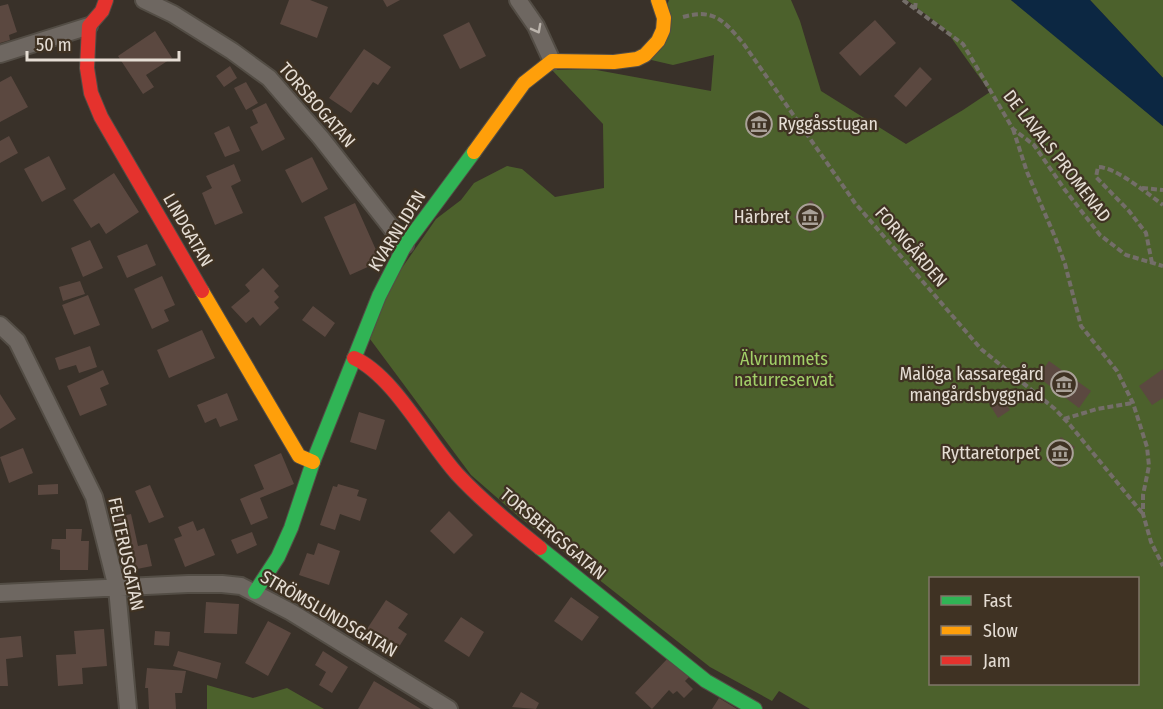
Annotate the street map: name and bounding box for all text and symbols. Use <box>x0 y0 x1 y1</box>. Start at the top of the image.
one-way arrow <box>530 23 541 34</box>
scale bar <box>27 24 178 62</box>
text: 50 m <box>36 34 72 56</box>
street label: TORSBOGATAN <box>274 58 360 152</box>
street label: DE LAVALS PROMENAD <box>998 85 1116 227</box>
museum icon: Ryggåsstugan <box>744 109 774 139</box>
place label: Ryggåsstugan <box>778 113 878 135</box>
street label: KVARNLIDEN <box>364 187 430 275</box>
street label: LINDGATAN <box>158 190 218 270</box>
museum icon: Härbret <box>795 202 825 232</box>
street label: FORNGÅRDEN <box>870 202 953 292</box>
place label: Härbret <box>734 206 790 228</box>
park label: Älvrummets naturreservat <box>734 348 834 391</box>
place label: Malöga kassaregård mangårdsbyggnad <box>900 363 1044 406</box>
museum icon: Malöga kassaregård mangårdsbyggnad <box>1049 369 1079 399</box>
museum icon: Ryttaretorpet <box>1045 438 1075 468</box>
place label: Ryttaretorpet <box>941 442 1040 464</box>
street label: TORSBERGSGATAN <box>496 483 610 585</box>
street label: FELTERUSGATAN <box>103 495 149 613</box>
street label: STRÖMSLUNDSGATAN <box>257 566 401 662</box>
legend <box>929 577 1139 685</box>
text: Fast <box>983 590 1012 612</box>
text: Slow <box>983 620 1018 642</box>
text: Jam <box>983 650 1011 672</box>

